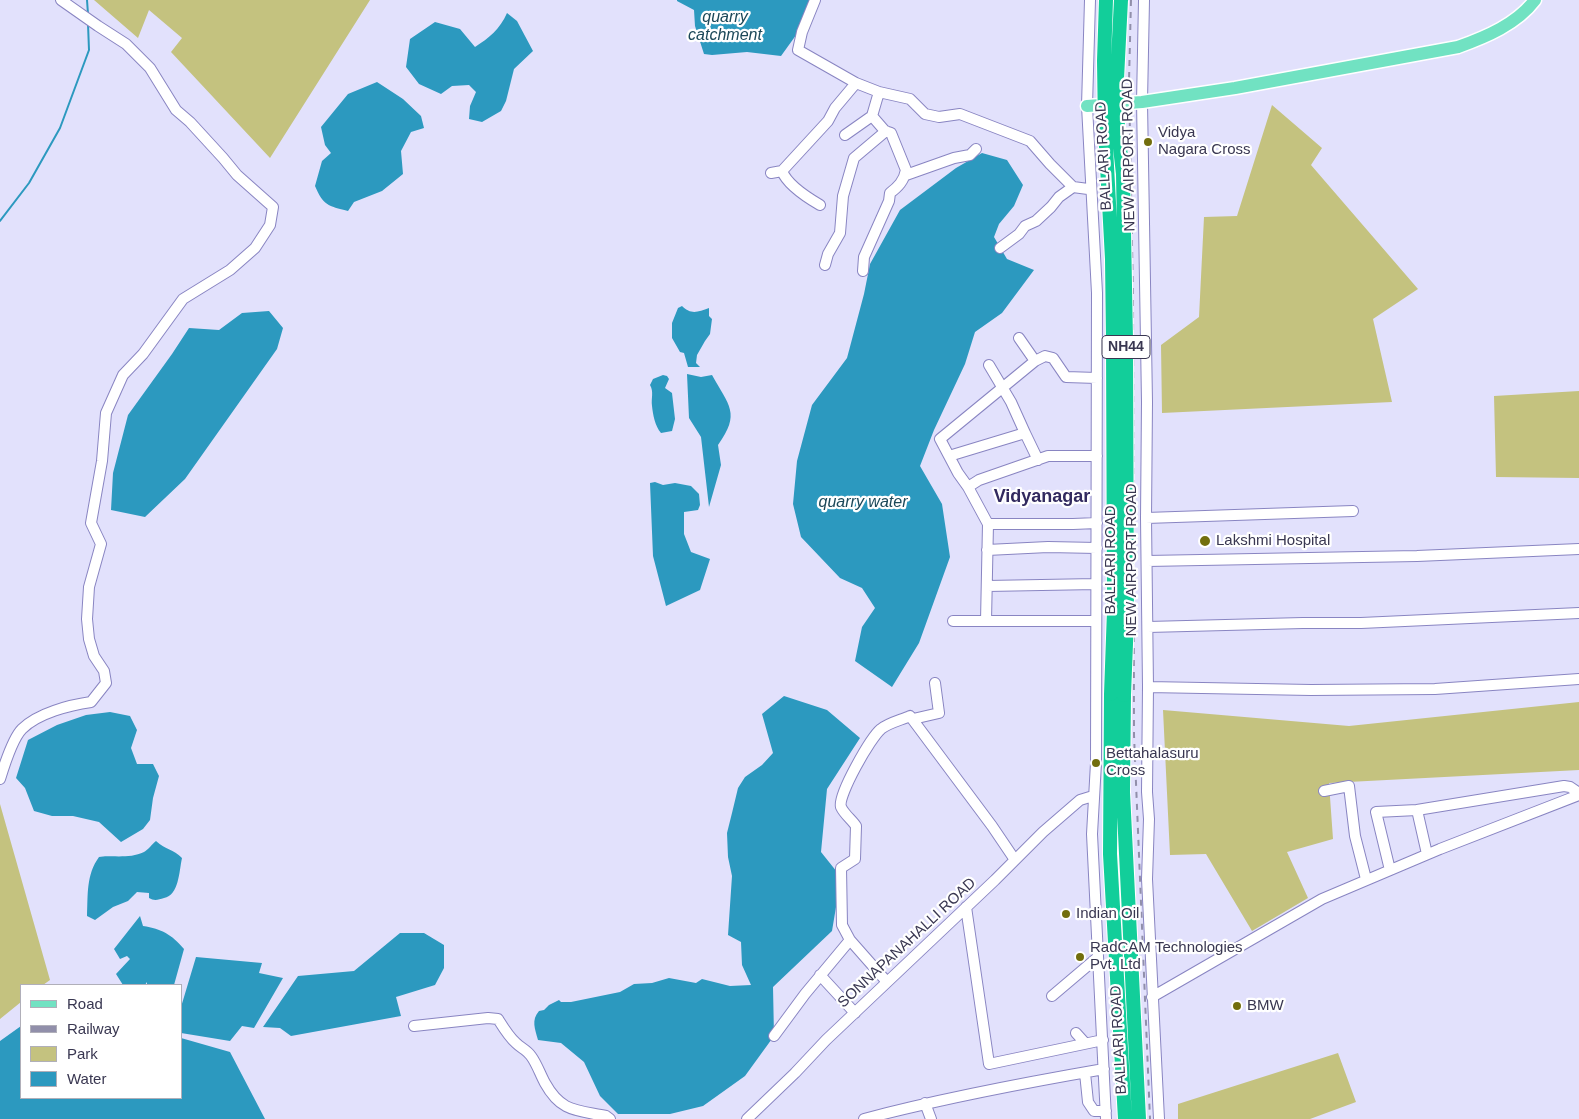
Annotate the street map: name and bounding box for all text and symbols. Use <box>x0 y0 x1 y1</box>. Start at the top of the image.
water label: quarry catchment <box>688 8 762 46</box>
street label: NEW AIRPORT ROAD <box>1119 78 1139 232</box>
street label: BALLARI ROAD <box>1092 101 1116 211</box>
place label: Vidya Nagara Cross <box>1158 124 1251 159</box>
marker: Vidya Nagara Cross <box>1142 136 1154 148</box>
road number: NH44 <box>1102 336 1150 358</box>
street label: NEW AIRPORT ROAD <box>1123 483 1141 637</box>
district label: Vidyanagar <box>994 486 1090 508</box>
water label: quarry water <box>819 493 907 513</box>
street label: BALLARI ROAD <box>1102 505 1120 615</box>
place label: Lakshmi Hospital <box>1216 532 1330 550</box>
marker: Lakshmi Hospital <box>1198 534 1212 548</box>
place label: Bettahalasuru Cross <box>1106 745 1199 780</box>
marker: Bettahalasuru Cross <box>1090 757 1102 769</box>
street label: SONNAPANAHALLI ROAD <box>834 874 980 1012</box>
place label: Indian Oil <box>1076 905 1139 923</box>
marker: Indian Oil <box>1060 908 1072 920</box>
place label: RadCAM Technologies Pvt. Ltd <box>1090 939 1243 974</box>
marker: RadCAM Technologies Pvt. Ltd <box>1074 951 1086 963</box>
legend <box>20 984 182 1099</box>
street label: BALLARI ROAD <box>1107 985 1131 1095</box>
text: Road <box>67 995 103 1012</box>
place label: BMW <box>1247 997 1284 1015</box>
marker: BMW <box>1231 1000 1243 1012</box>
text: Railway <box>67 1020 120 1037</box>
text: Park <box>67 1045 98 1062</box>
text: Water <box>67 1070 106 1087</box>

